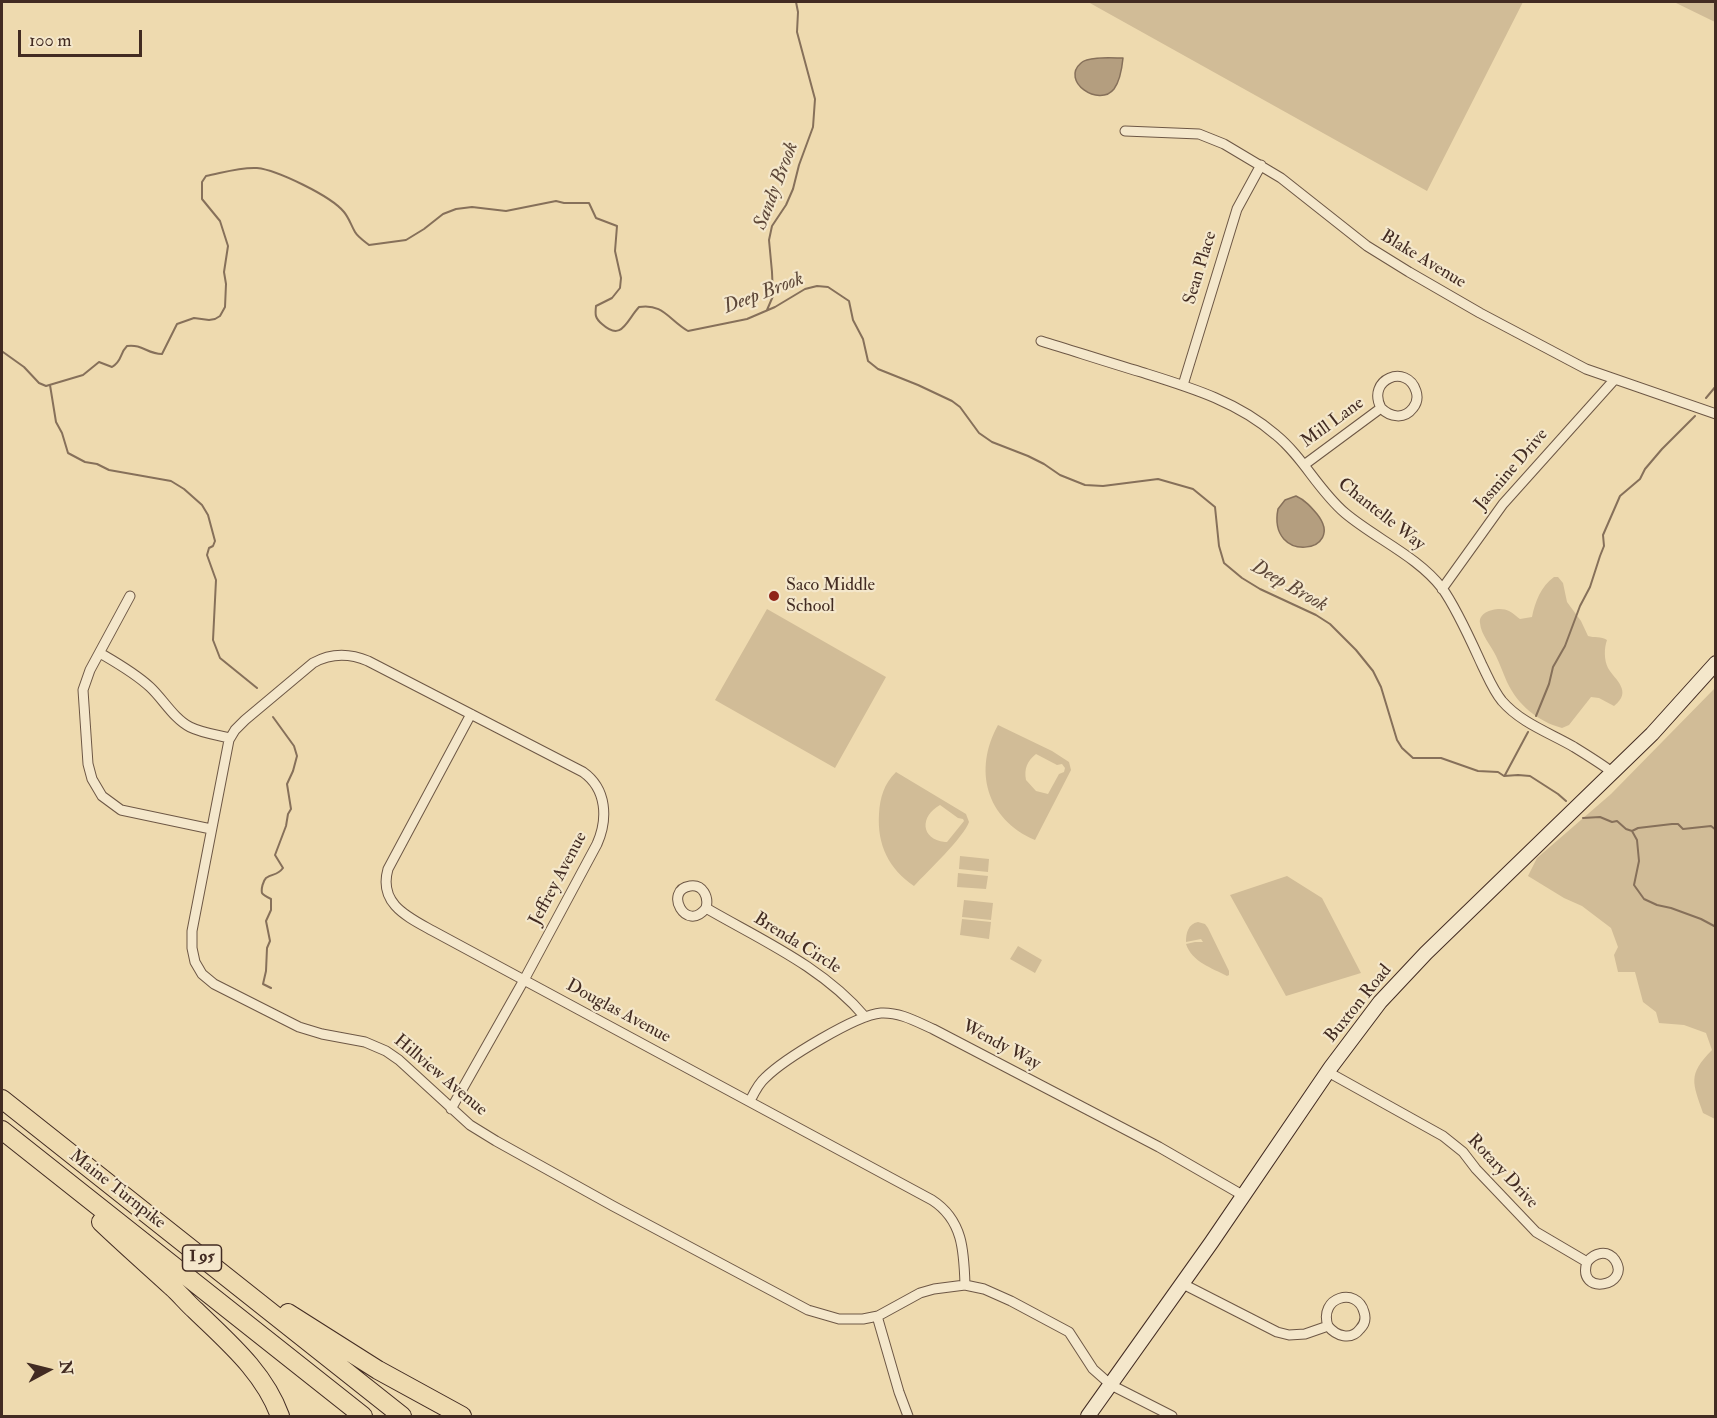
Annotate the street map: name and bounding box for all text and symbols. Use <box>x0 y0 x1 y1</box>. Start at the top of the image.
scale bar <box>21 18 146 56</box>
text: 100 m <box>29 29 72 52</box>
water label: Sandy Brook <box>749 139 805 233</box>
street label: Blake Avenue <box>1377 226 1469 294</box>
street label: Sean Place <box>1180 229 1222 307</box>
water label: Deep Brook <box>721 268 807 320</box>
street label: Mill Lane <box>1297 393 1369 453</box>
street label: Jasmine Drive <box>1471 425 1553 515</box>
street label: Chantelle Way <box>1333 474 1429 556</box>
water label: Deep Brook <box>1247 556 1331 618</box>
place label: Saco Middle School <box>786 575 875 618</box>
marker: Saco Middle School <box>767 589 781 603</box>
street label: Jeffrey Avenue <box>525 829 593 929</box>
street label: Brenda Circle <box>749 909 845 979</box>
street label: Buxton Road <box>1321 961 1397 1047</box>
street label: Douglas Avenue <box>562 975 674 1049</box>
street label: Wendy Way <box>958 1016 1044 1076</box>
street label: Hillview Avenue <box>389 1031 491 1121</box>
street label: Rotary Drive <box>1462 1130 1542 1214</box>
street label: Maine Turnpike <box>64 1146 170 1234</box>
road number: I 95 <box>182 1245 222 1271</box>
north arrow <box>18 1340 78 1400</box>
text: N <box>55 1359 77 1376</box>

